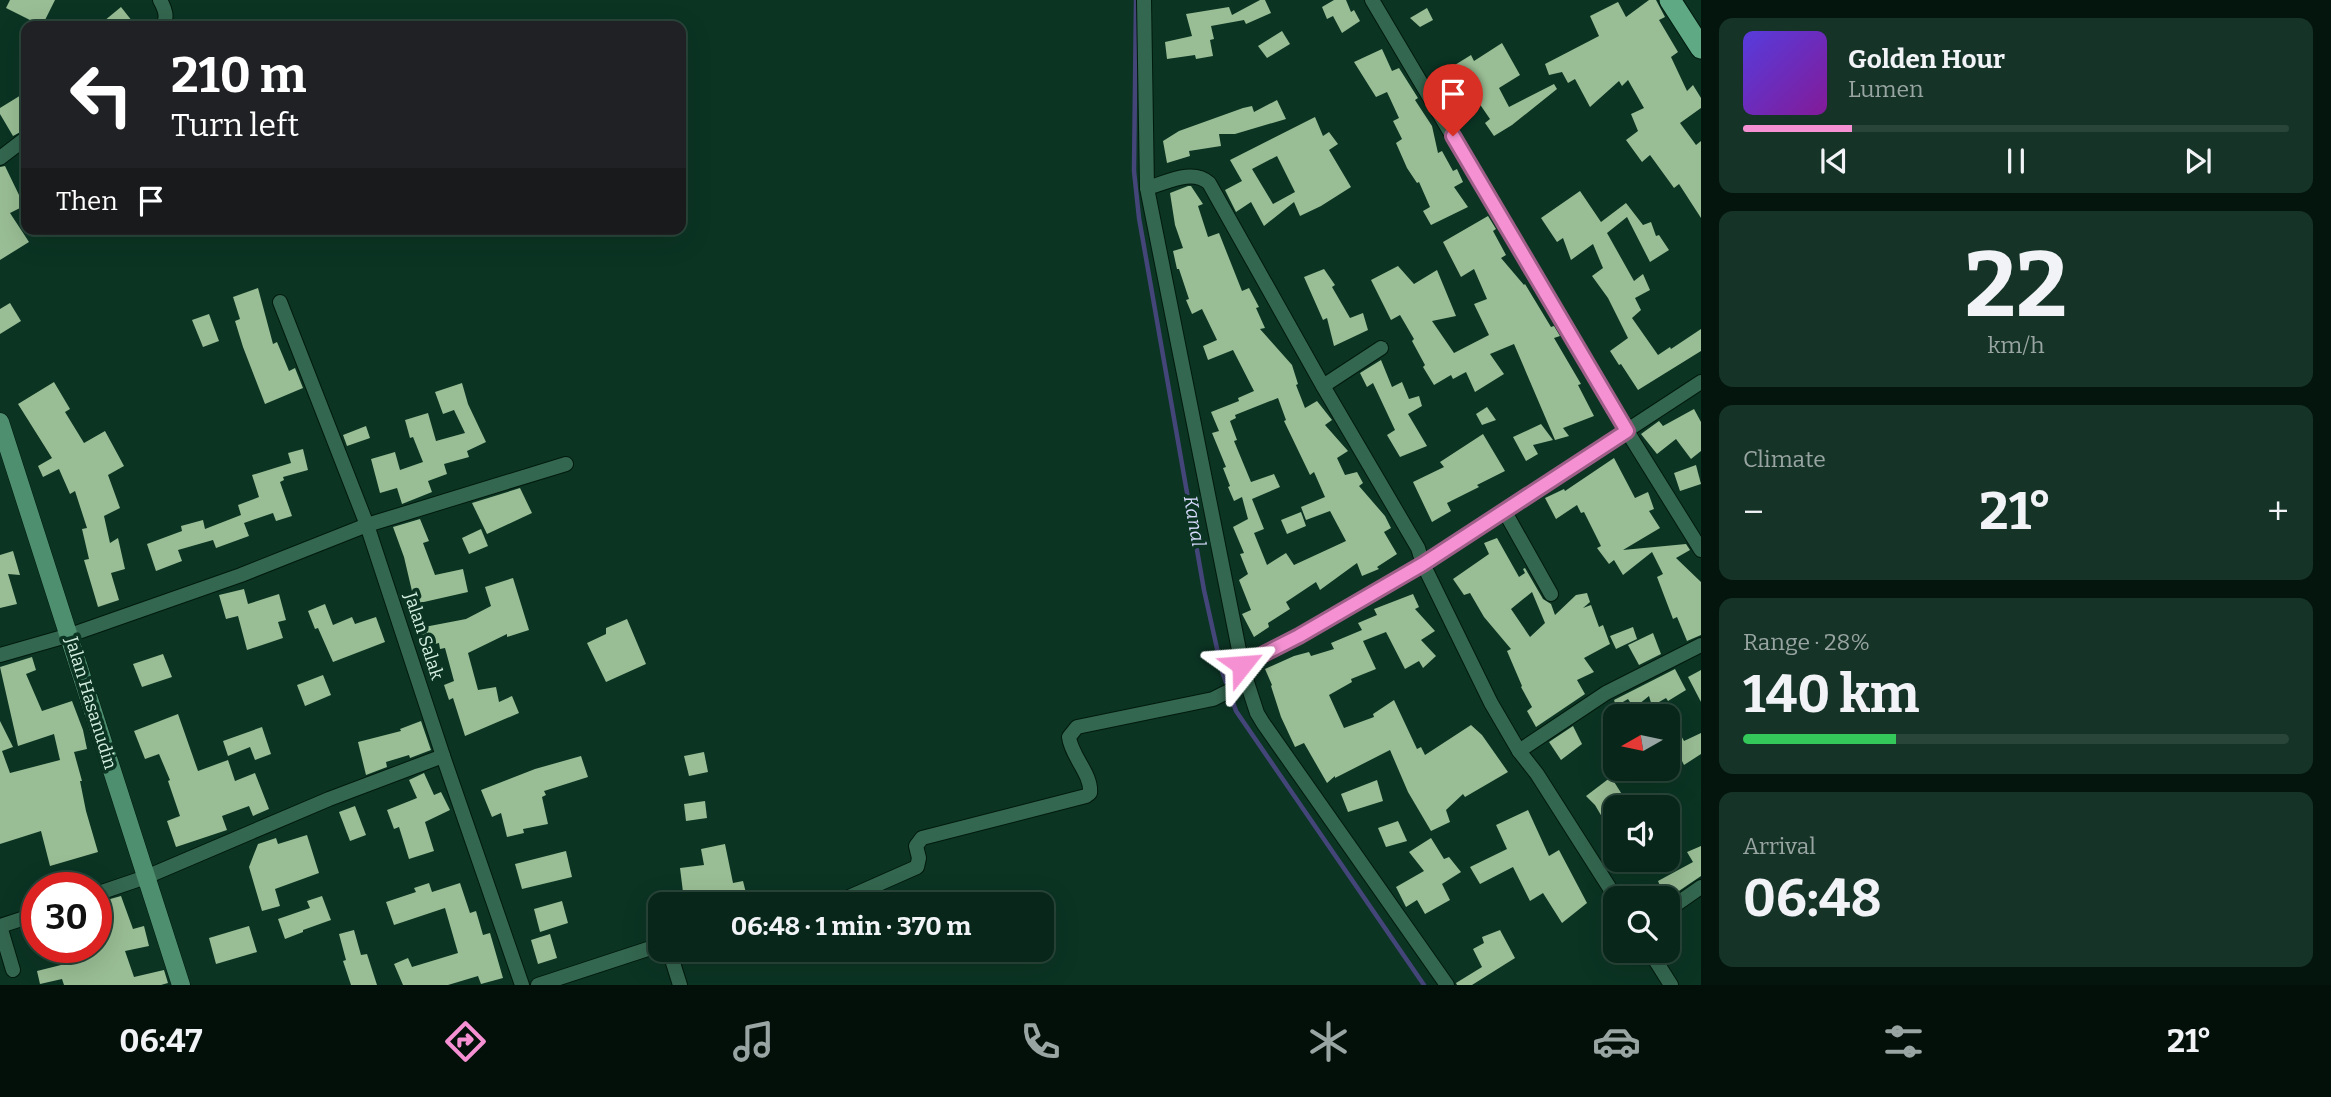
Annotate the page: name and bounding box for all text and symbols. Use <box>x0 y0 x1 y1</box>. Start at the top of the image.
text: Golden Hour <box>1848 44 2005 75</box>
text: 210 m <box>171 46 306 105</box>
icon: left <box>56 49 147 140</box>
pin <box>1423 64 1483 136</box>
icon: arrive <box>1434 75 1472 113</box>
text: Lumen <box>1848 75 1924 103</box>
text: Turn left <box>171 106 299 144</box>
icon: previous <box>1815 142 1853 180</box>
icon: pause <box>1997 142 2035 180</box>
icon: next <box>2179 142 2217 180</box>
icon: arrive <box>132 182 170 220</box>
text: Then <box>56 186 118 217</box>
text: 22 <box>1965 231 2067 340</box>
text: km/h <box>1988 331 2044 359</box>
text: Climate <box>1743 445 1826 473</box>
text: 21° <box>1979 480 2052 543</box>
text: − <box>1743 489 1764 535</box>
text: + <box>2267 489 2289 535</box>
water label: Kanal <box>1179 494 1210 548</box>
street label: Jalan Salak <box>399 589 449 683</box>
position arrow <box>1205 628 1279 702</box>
text: Range · 28% <box>1743 628 1870 656</box>
street label: Jalan Hasanudin <box>60 633 122 773</box>
text: 140 km <box>1743 663 1919 726</box>
north arrow <box>1603 704 1680 780</box>
map controls <box>1603 704 1680 963</box>
button: sound <box>1603 795 1680 872</box>
text: Arrival <box>1743 832 1816 860</box>
text: 06:48 <box>1743 867 1882 930</box>
speed limit sign: 30 <box>21 872 112 963</box>
button: search <box>1603 886 1680 963</box>
text: 06:48 · 1 min · 370 m <box>731 911 971 942</box>
icon: directions <box>441 1017 490 1066</box>
icon: music <box>729 1017 778 1066</box>
icon: phone <box>1016 1017 1065 1066</box>
icon: climate <box>1304 1017 1353 1066</box>
icon: car <box>1592 1017 1641 1066</box>
icon: filters <box>1879 1017 1928 1066</box>
text: 06:47 <box>119 1022 202 1060</box>
text: 21° <box>2167 1022 2212 1060</box>

